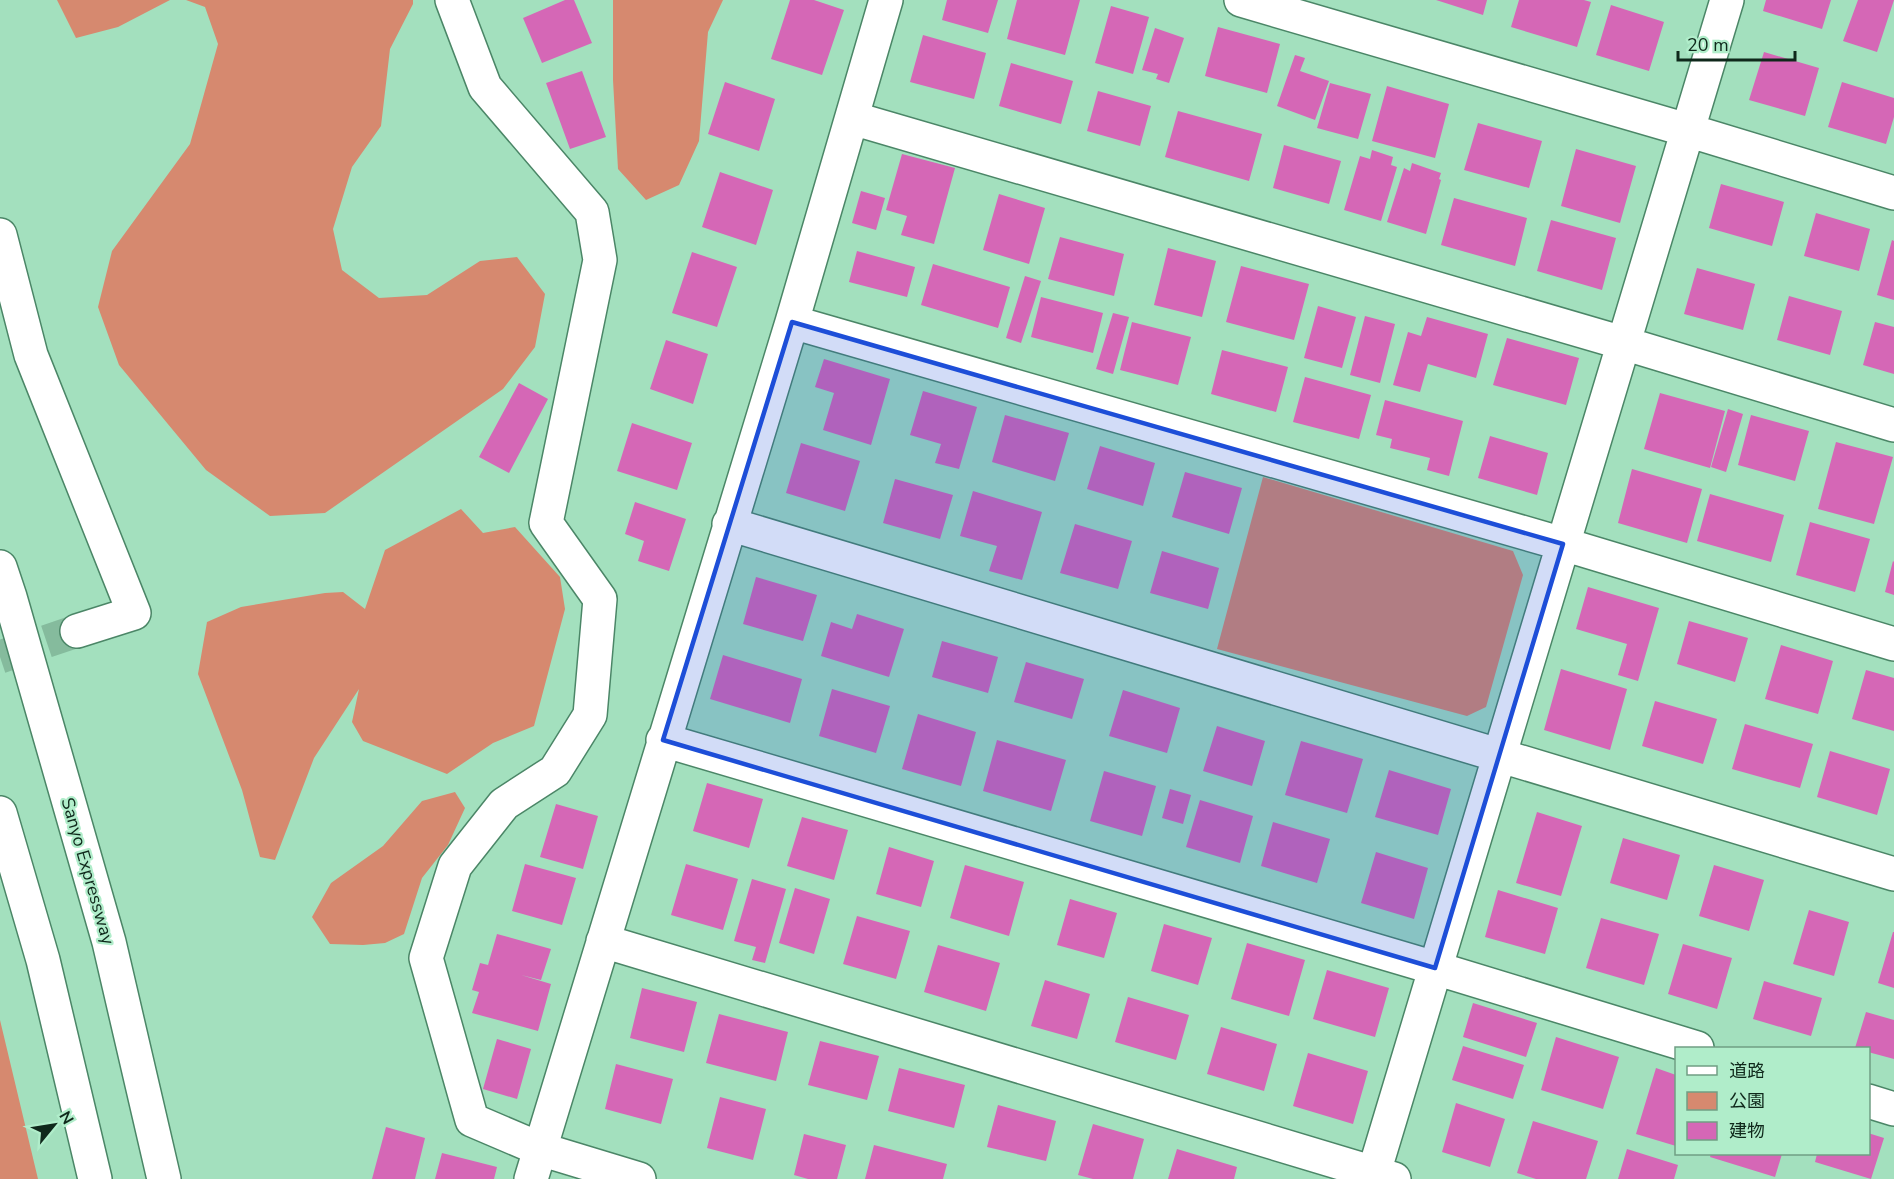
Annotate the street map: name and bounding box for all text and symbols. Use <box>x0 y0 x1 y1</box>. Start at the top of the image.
scale bar <box>1678 24 1795 62</box>
text: 20 m <box>1687 33 1729 57</box>
street label: Sanyo Expressway <box>56 795 121 948</box>
legend <box>1675 1047 1870 1155</box>
text: 道路 <box>1729 1059 1765 1083</box>
text: 公園 <box>1729 1089 1765 1113</box>
north arrow <box>24 1095 84 1155</box>
text: N <box>54 1107 79 1129</box>
text: 建物 <box>1729 1119 1765 1143</box>

